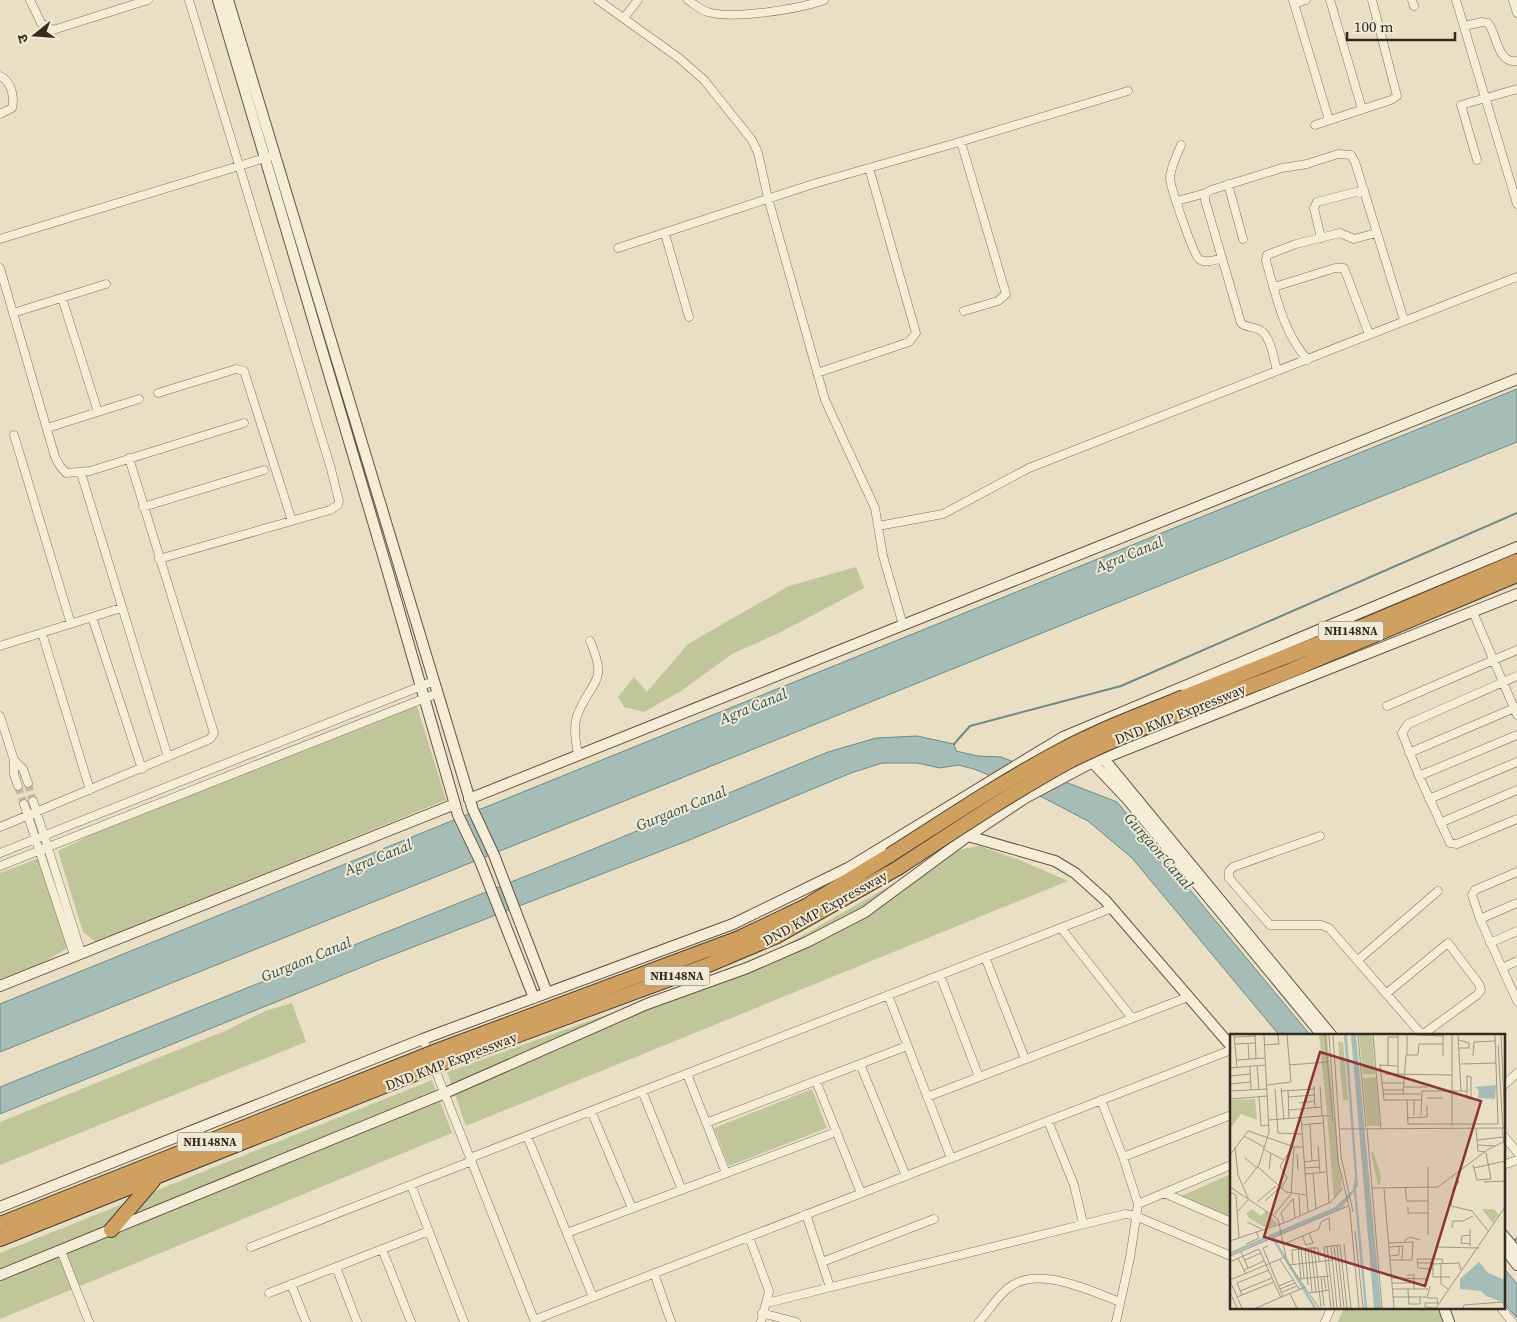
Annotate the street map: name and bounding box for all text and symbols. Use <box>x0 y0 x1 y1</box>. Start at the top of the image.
north arrow <box>10 10 60 60</box>
scale bar <box>1347 10 1454 42</box>
text: 100 m <box>1354 16 1394 37</box>
text: उ <box>12 31 33 46</box>
water label: Agra Canal <box>1091 531 1167 577</box>
road number: NH148NA <box>1318 622 1384 640</box>
street label: DND KMP Expressway <box>1111 678 1249 749</box>
water label: Agra Canal <box>715 683 791 729</box>
water label: Gurgaon Canal <box>633 780 730 836</box>
water label: Gurgaon Canal <box>1120 808 1199 894</box>
water label: Agra Canal <box>340 834 416 880</box>
street label: DND KMP Expressway <box>759 865 892 951</box>
water label: Gurgaon Canal <box>258 931 355 987</box>
road number: NH148NA <box>644 966 710 986</box>
street label: DND KMP Expressway <box>382 1026 521 1095</box>
inset map <box>1230 1034 1504 1310</box>
road number: NH148NA <box>178 1132 242 1152</box>

